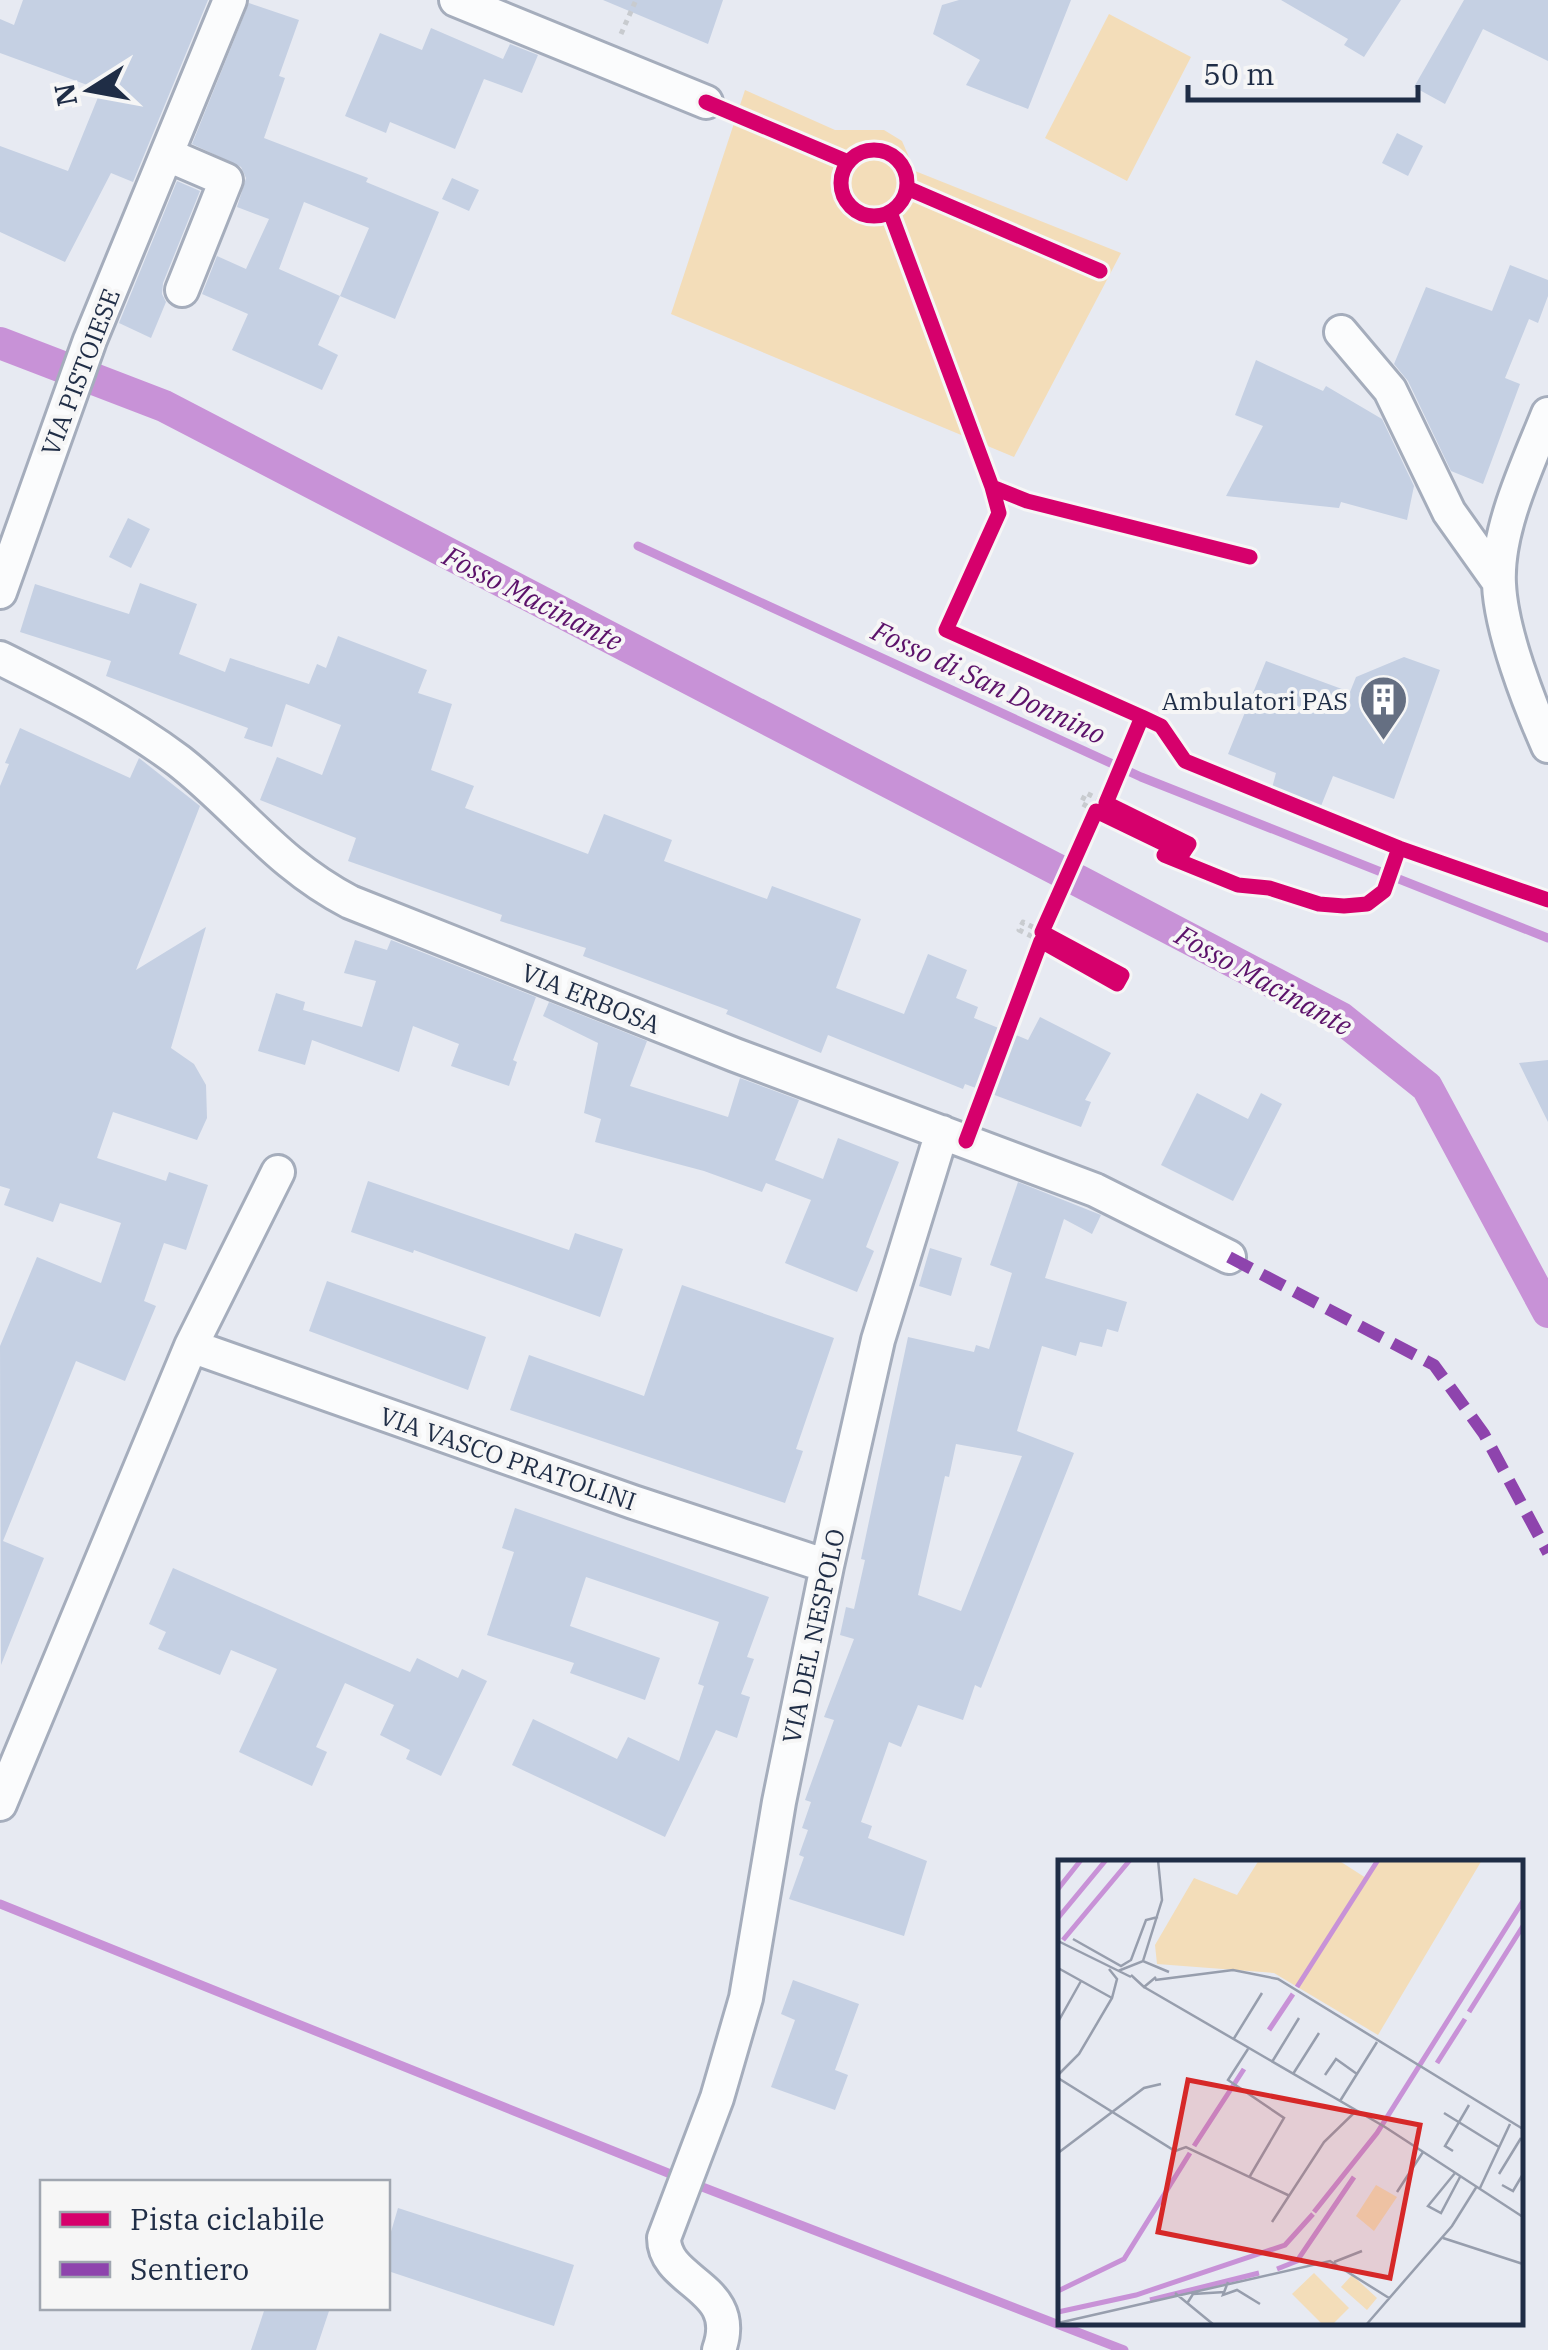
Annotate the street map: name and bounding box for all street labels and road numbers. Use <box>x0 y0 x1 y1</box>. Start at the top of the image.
street label: VIA PISTOIESE <box>33 284 127 460</box>
street label: VIA ERBOSA <box>517 955 665 1041</box>
street label: VIA VASCO PRATOLINI <box>375 1399 641 1517</box>
street label: VIA DEL NESPOLO <box>774 1526 852 1746</box>

